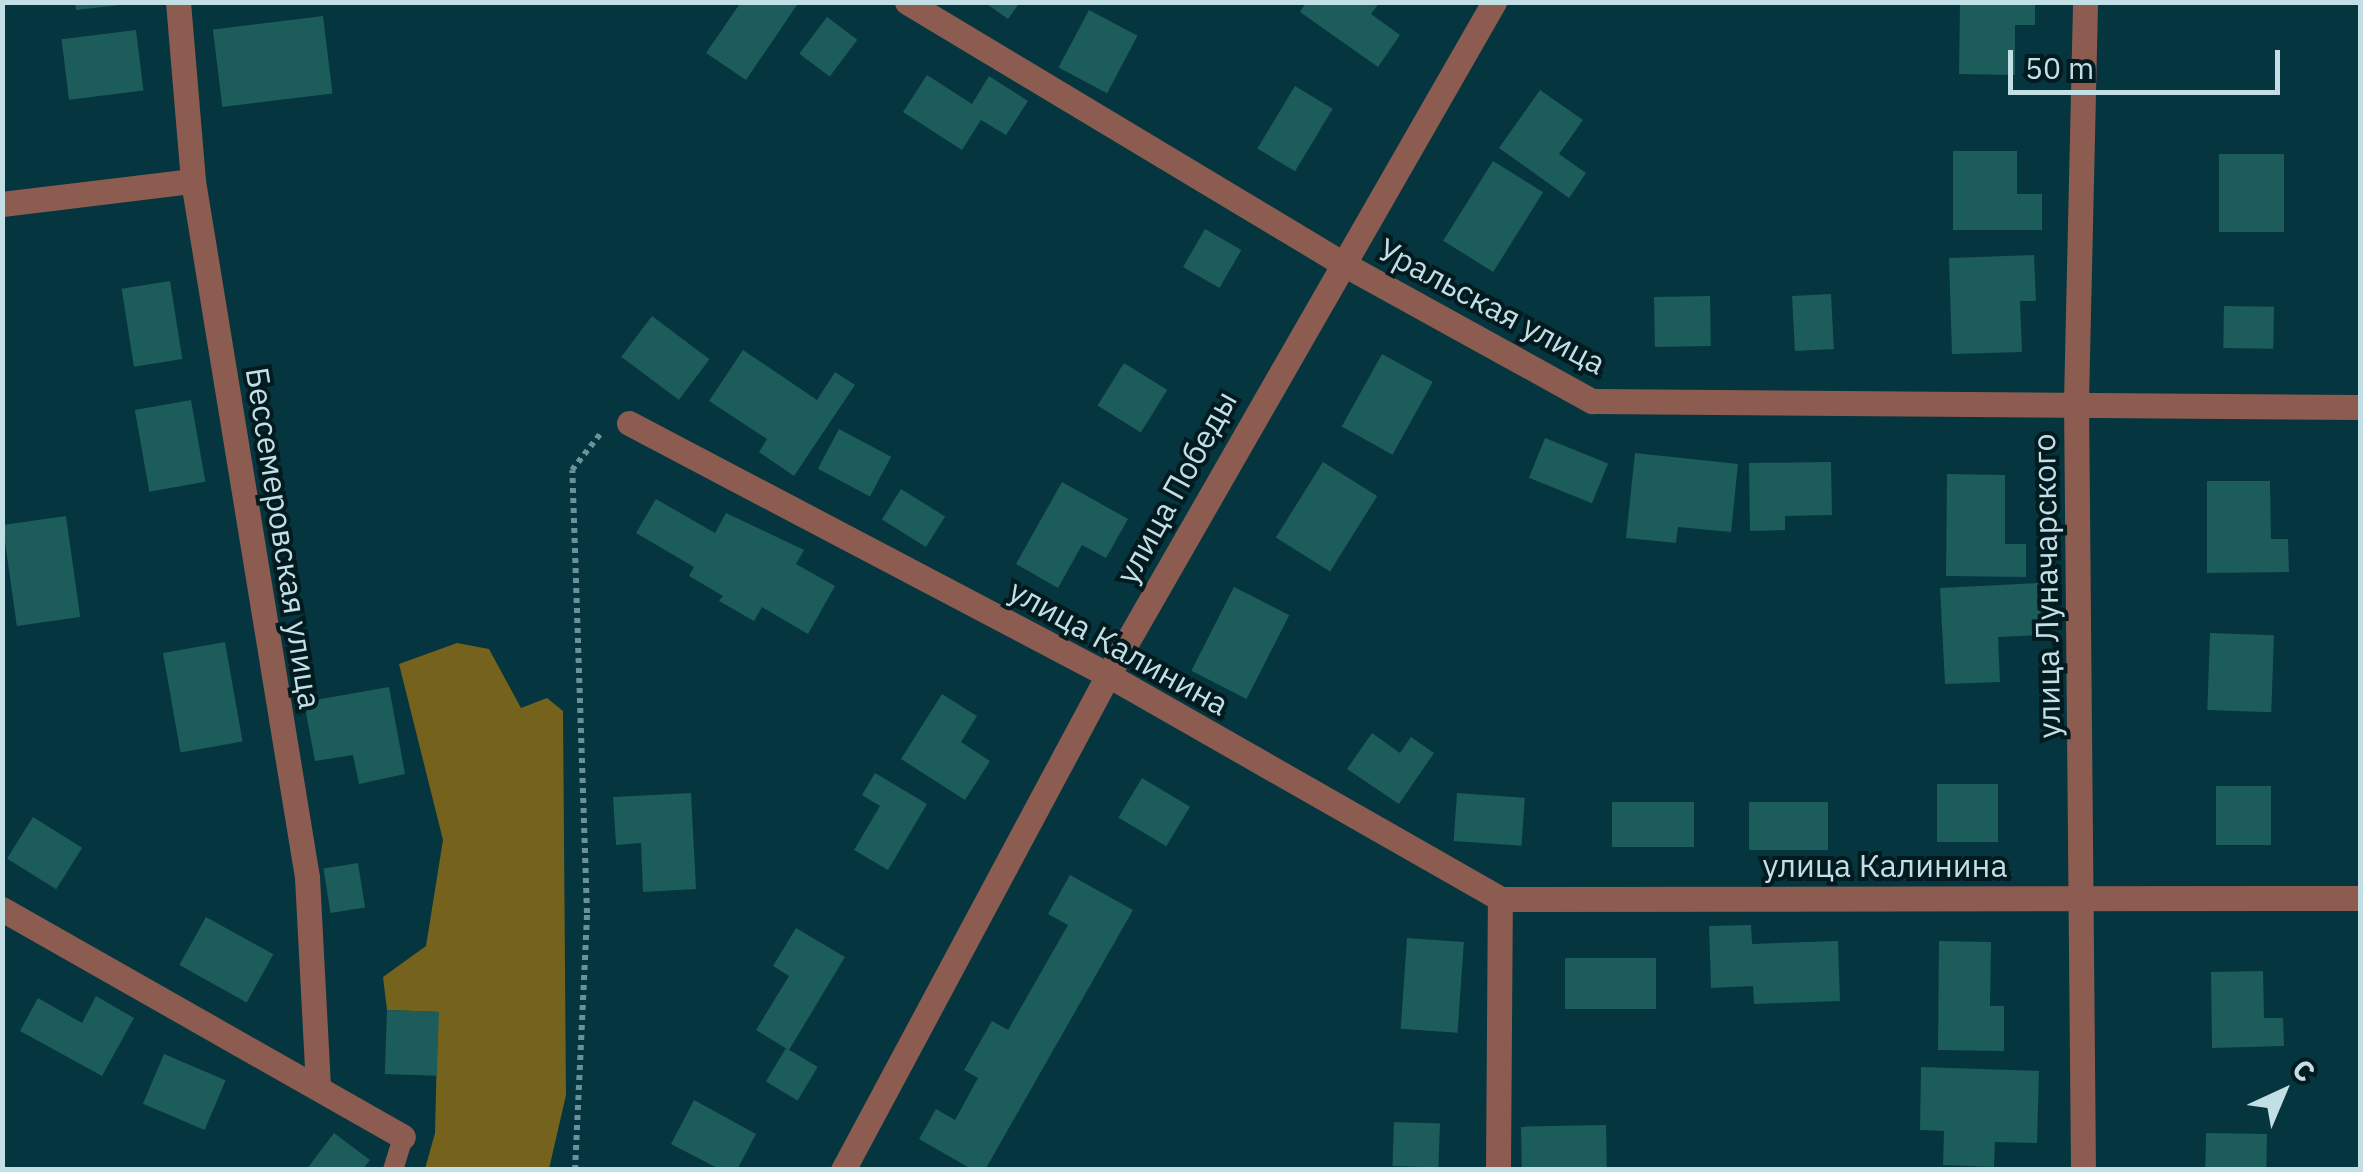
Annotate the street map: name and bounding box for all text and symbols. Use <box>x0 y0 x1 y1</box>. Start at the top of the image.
scale bar <box>2013 30 2286 92</box>
text: 50 m <box>2025 48 2094 87</box>
street label: Уральская улица <box>1372 230 1612 382</box>
street label: Бессемеровская улица <box>238 364 330 712</box>
street label: улица Победы <box>1107 384 1245 590</box>
street label: улица Луначарского <box>2024 433 2068 739</box>
street label: улица Калинина <box>1003 571 1235 723</box>
street label: улица Калинина <box>1762 846 2008 884</box>
north arrow <box>2233 1042 2333 1142</box>
text: С <box>2285 1050 2324 1090</box>

